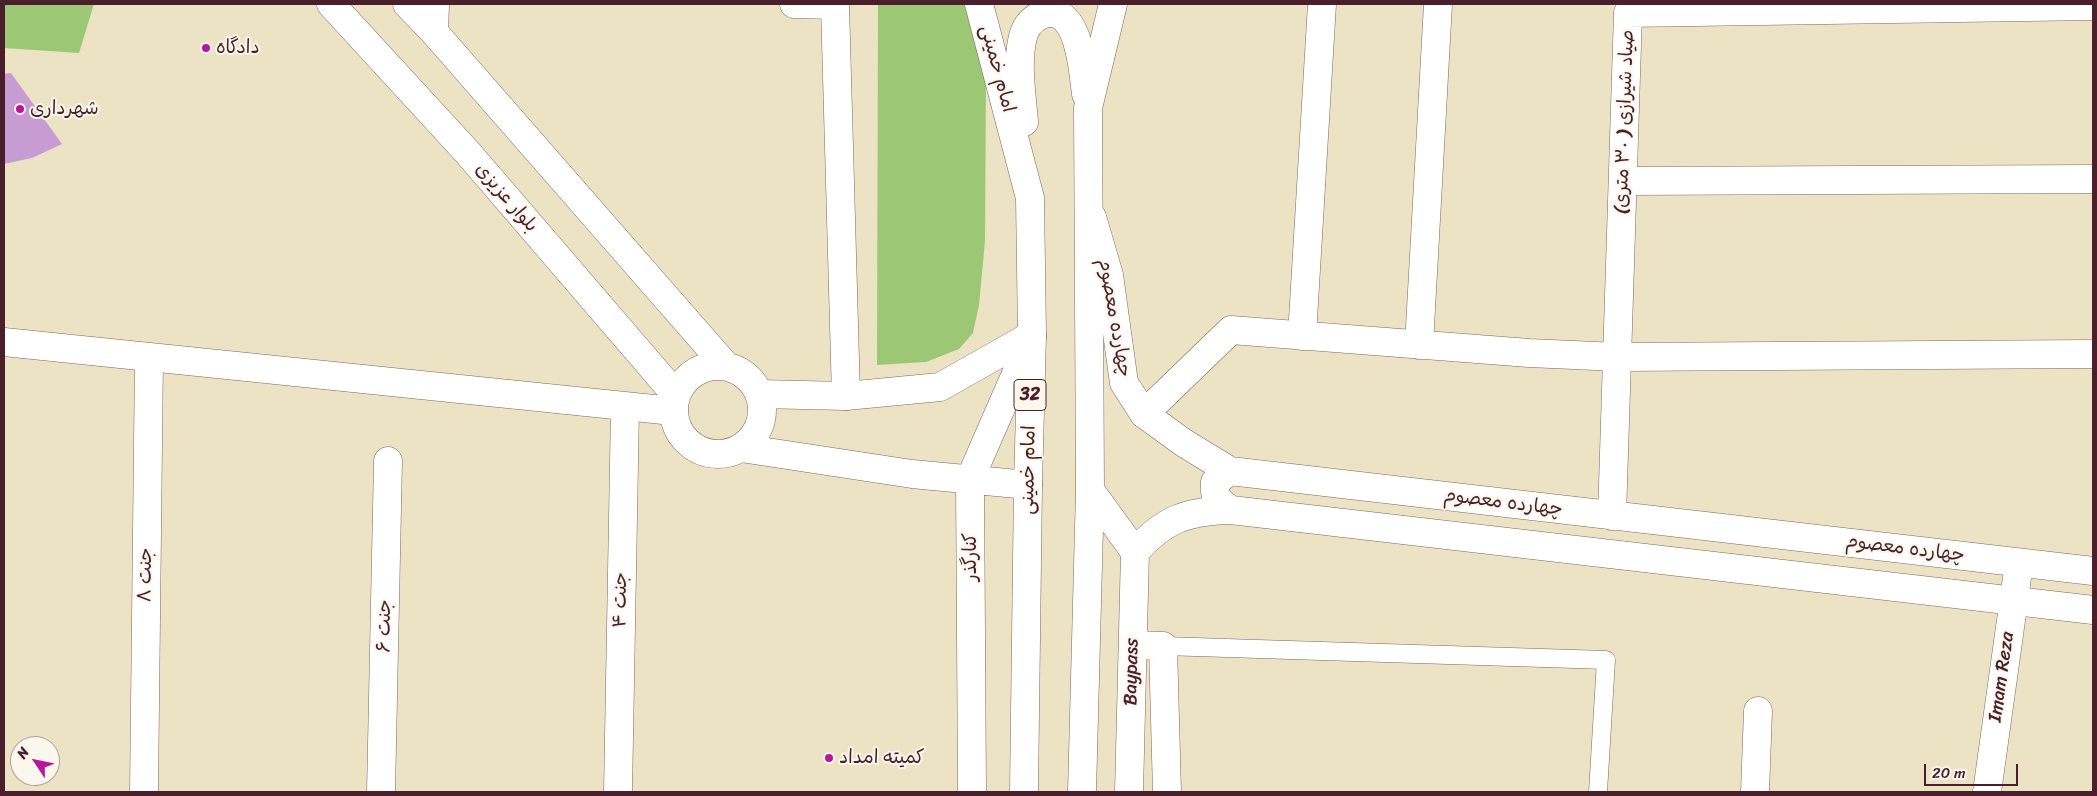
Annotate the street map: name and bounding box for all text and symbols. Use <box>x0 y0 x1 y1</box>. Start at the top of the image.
street label: امام خمینی <box>974 23 1020 115</box>
street label: صیاد شیرازی ( ۳۰ متری) <box>1610 29 1640 215</box>
place label: دادگاه <box>216 37 260 59</box>
marker: دادگاه <box>200 42 212 54</box>
place label: شهرداری <box>30 98 99 120</box>
marker: شهرداری <box>14 103 26 115</box>
street label: بلوار عزیزی <box>470 159 542 237</box>
street label: چهارده معصوم <box>1092 257 1136 379</box>
road number: 32 <box>1014 380 1046 410</box>
street label: امام خمینی <box>1017 425 1041 515</box>
street label: چهارده معصوم <box>1442 484 1564 522</box>
street label: چهارده معصوم <box>1844 530 1966 568</box>
street label: کنارگذر <box>960 533 982 581</box>
street label: جنت ۸ <box>134 547 158 603</box>
street label: جنت ۴ <box>609 572 633 628</box>
street label: جنت ۶ <box>373 599 397 653</box>
street label: Imam Reza <box>1984 630 2020 724</box>
street label: Baypass <box>1120 638 1144 706</box>
north arrow <box>10 736 60 786</box>
text: N <box>10 742 36 764</box>
place label: کمیته امداد <box>839 747 925 769</box>
marker: کمیته امداد <box>823 752 835 764</box>
scale bar <box>1927 754 2021 786</box>
text: 20 m <box>1932 760 1966 786</box>

